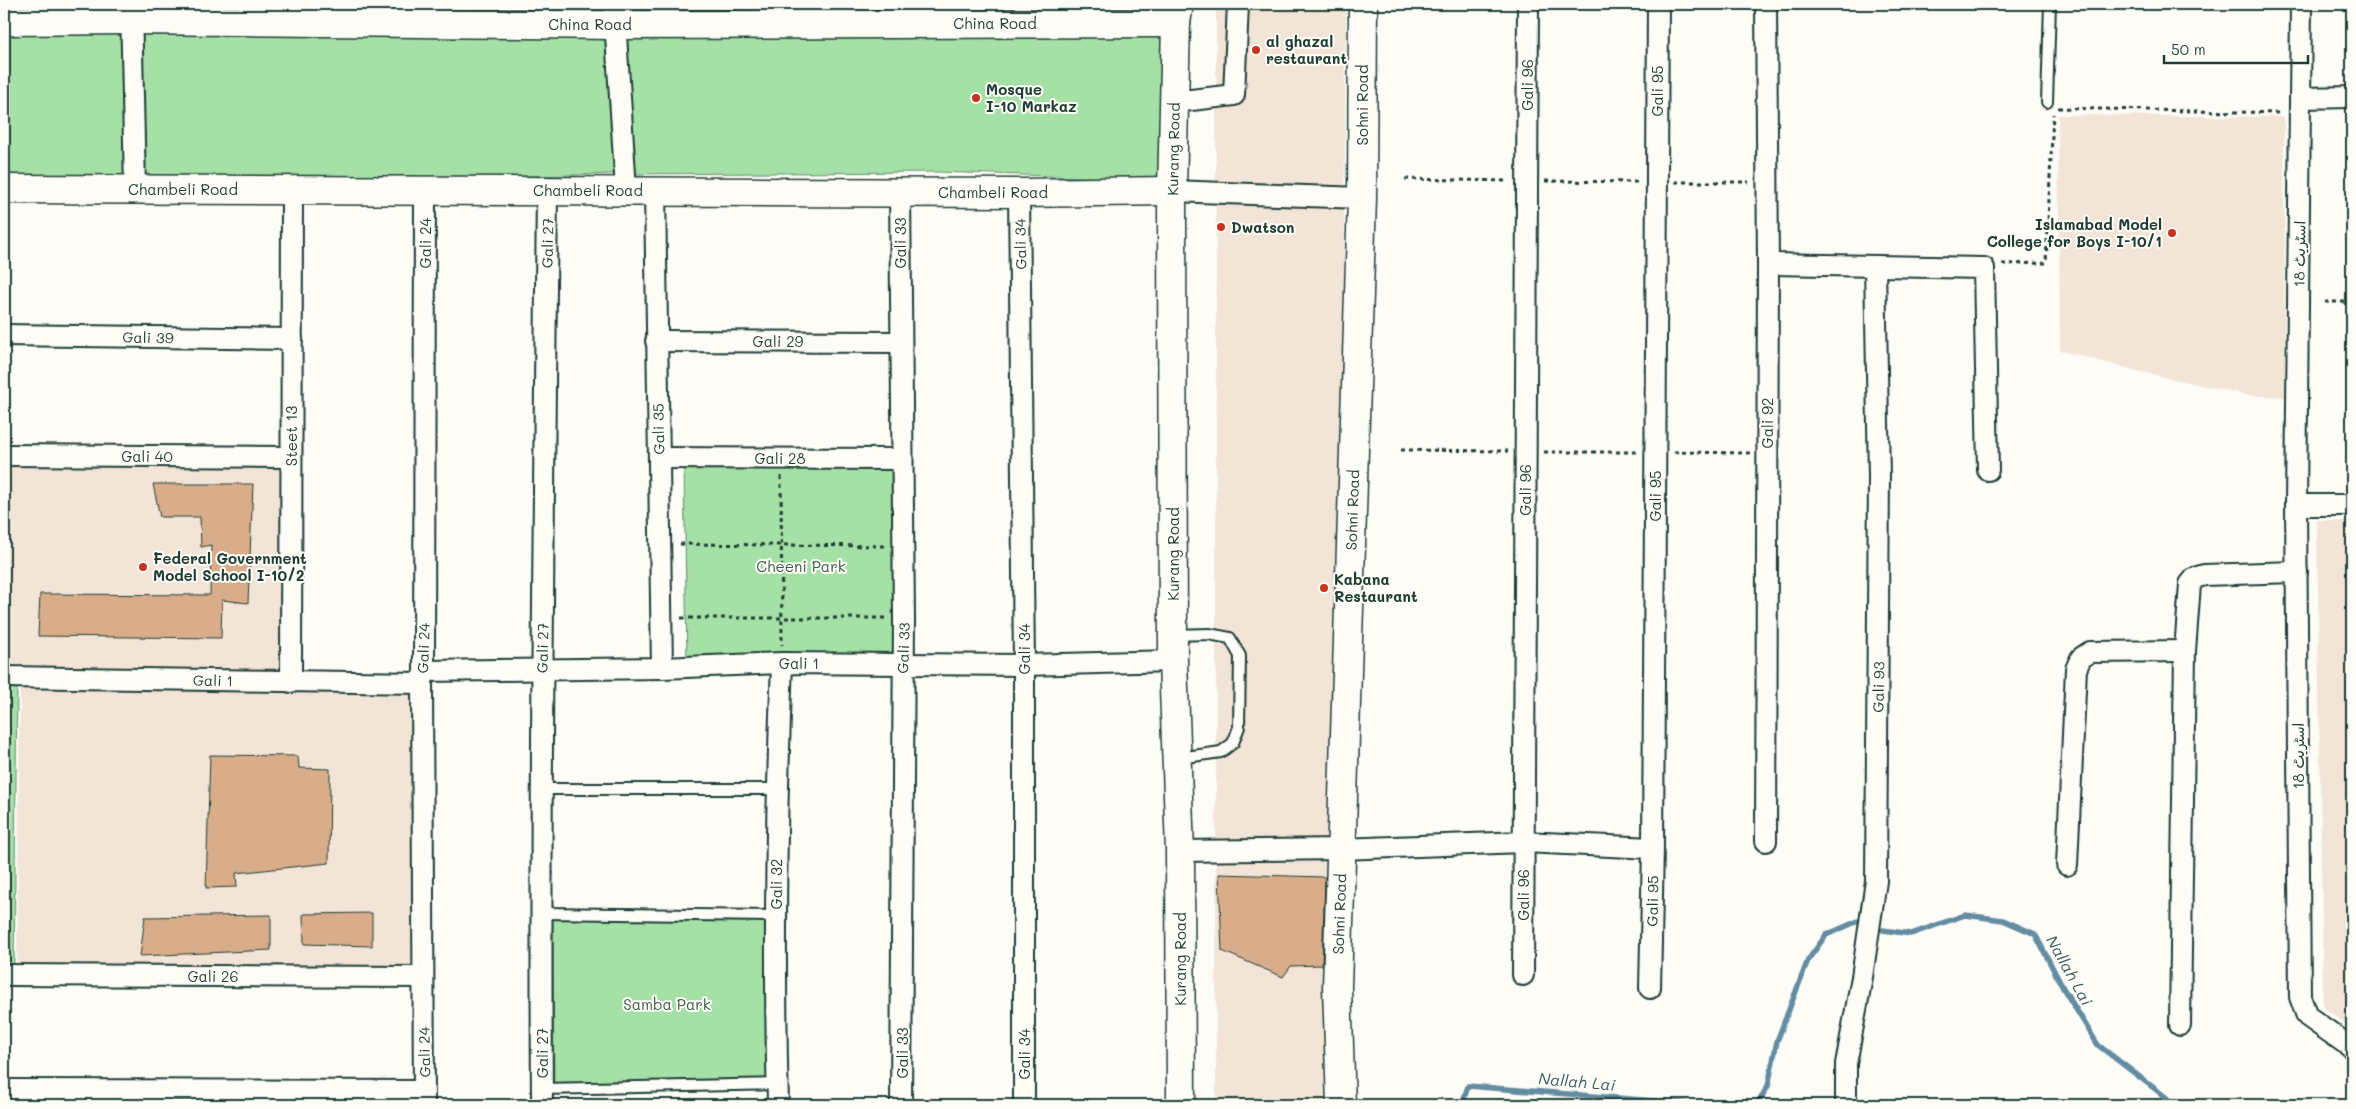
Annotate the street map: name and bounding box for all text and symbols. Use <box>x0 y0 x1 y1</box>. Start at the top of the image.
street label: China Road <box>953 13 1037 33</box>
street label: China Road <box>548 14 632 34</box>
place label: al ghazal restaurant <box>1266 31 1347 68</box>
scale bar <box>2164 32 2307 64</box>
text: 50 m <box>2171 39 2206 59</box>
marker: al ghazal restaurant <box>1250 44 1262 56</box>
street label: Gali 96 <box>1517 59 1537 111</box>
street label: Sohni Road <box>1352 65 1372 145</box>
street label: Gali 95 <box>1647 65 1667 117</box>
place label: Mosque I-10 Markaz <box>986 79 1077 116</box>
marker: Mosque I-10 Markaz <box>970 92 982 104</box>
street label: Kurang Road <box>1162 102 1184 196</box>
street label: Chambeli Road <box>128 179 238 199</box>
street label: Chambeli Road <box>533 180 643 200</box>
street label: Chambeli Road <box>938 182 1048 202</box>
place label: Islamabad Model College for Boys I-10/1 <box>1987 214 2162 251</box>
street label: Gali 24 <box>415 217 435 268</box>
street label: Gali 33 <box>890 217 910 269</box>
place label: Dwatson <box>1231 217 1294 237</box>
street label: Gali 27 <box>537 218 557 268</box>
street label: Gali 34 <box>1010 218 1030 270</box>
marker: Dwatson <box>1215 221 1227 233</box>
street label: اسٹریٹ 18 <box>2288 221 2310 287</box>
marker: Islamabad Model College for Boys I-10/1 <box>2166 227 2178 239</box>
street label: Gali 39 <box>122 327 174 347</box>
street label: Gali 29 <box>753 331 804 351</box>
street label: Gali 92 <box>1757 398 1777 448</box>
street label: Gali 35 <box>648 403 668 455</box>
street label: Steet 13 <box>281 406 301 466</box>
street label: Gali 40 <box>121 446 173 466</box>
street label: Gali 28 <box>754 448 806 468</box>
street label: Gali 96 <box>1515 464 1535 516</box>
street label: Sohni Road <box>1341 469 1363 551</box>
street label: Gali 95 <box>1645 470 1665 522</box>
street label: Kurang Road <box>1163 507 1183 601</box>
place label: Federal Government Model School I-10/2 <box>153 548 307 585</box>
park label: Cheeni Park <box>756 556 846 576</box>
marker: Federal Government Model School I-10/2 <box>137 561 149 573</box>
place label: Kabana Restaurant <box>1334 569 1418 606</box>
marker: Kabana Restaurant <box>1318 582 1330 594</box>
street label: Gali 24 <box>412 622 434 674</box>
street label: Gali 33 <box>892 622 914 674</box>
street label: Gali 27 <box>532 623 552 673</box>
street label: Gali 34 <box>1014 623 1034 675</box>
street label: Gali 1 <box>779 653 819 673</box>
street label: Gali 93 <box>1868 661 1888 713</box>
street label: Gali 1 <box>193 670 233 690</box>
street label: اسٹریٹ 18 <box>2288 723 2308 789</box>
street label: Gali 32 <box>766 859 786 909</box>
street label: Gali 96 <box>1513 869 1533 921</box>
street label: Sohni Road <box>1328 873 1350 955</box>
street label: Gali 95 <box>1642 875 1662 927</box>
street label: Kurang Road <box>1170 912 1190 1006</box>
water label: Nallah Lai <box>2042 931 2098 1009</box>
street label: Gali 26 <box>187 966 239 986</box>
park label: Samba Park <box>623 994 711 1014</box>
street label: Gali 24 <box>414 1026 434 1078</box>
street label: Gali 33 <box>892 1027 912 1079</box>
street label: Gali 27 <box>532 1028 552 1078</box>
street label: Gali 34 <box>1014 1028 1034 1080</box>
water label: Nallah Lai <box>1538 1067 1616 1095</box>

